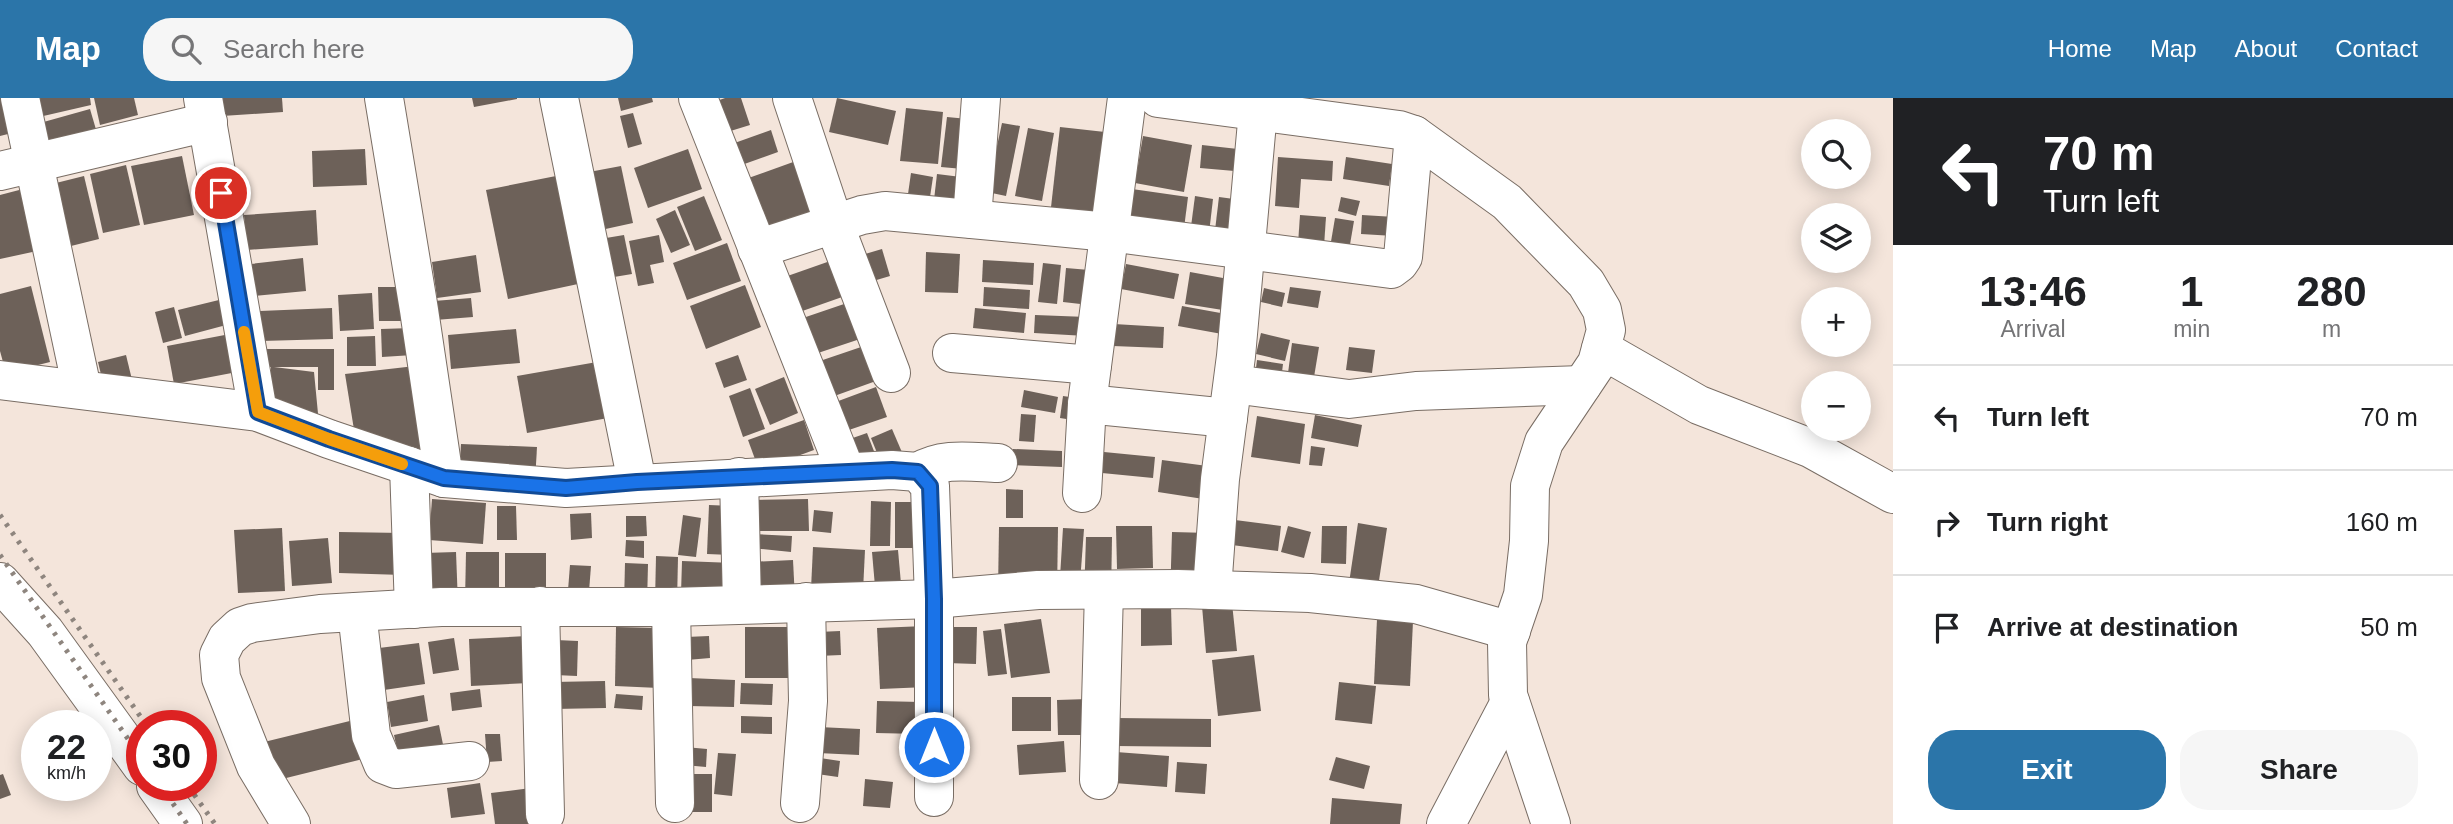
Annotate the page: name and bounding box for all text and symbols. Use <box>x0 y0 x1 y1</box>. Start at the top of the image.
search box <box>143 18 633 81</box>
text: Map <box>35 30 101 67</box>
icon: search <box>167 30 205 68</box>
text: Search here <box>223 34 365 64</box>
text: Home <box>2048 35 2112 62</box>
text: Map <box>2150 35 2197 62</box>
text: About <box>2235 35 2297 62</box>
text: Contact <box>2335 35 2418 62</box>
map controls <box>1801 119 1871 441</box>
button: search <box>1801 119 1871 189</box>
icon: left <box>1928 126 2019 217</box>
text: 70 m <box>2043 126 2155 180</box>
pin <box>191 163 251 223</box>
icon: arrive <box>202 174 240 212</box>
text: Turn left <box>2043 183 2159 219</box>
button: layers <box>1801 203 1871 273</box>
text: 13:46 <box>1979 268 2087 315</box>
text: 1 <box>2180 268 2203 315</box>
text: 280 <box>2297 268 2367 315</box>
button: + <box>1801 287 1871 357</box>
text: Arrival <box>2000 316 2066 342</box>
text: min <box>2173 316 2210 342</box>
text: m <box>2322 316 2341 342</box>
button: − <box>1801 371 1871 441</box>
icon: left <box>1928 399 1966 437</box>
text: Turn left <box>1987 402 2089 432</box>
text: 70 m <box>2360 402 2418 432</box>
icon: right <box>1928 504 1966 542</box>
text: Turn right <box>1987 507 2108 537</box>
text: 160 m <box>2346 507 2418 537</box>
icon: arrive <box>1928 609 1966 647</box>
text: Arrive at destination <box>1987 612 2238 642</box>
text: 50 m <box>2360 612 2418 642</box>
speed limit sign: 30 <box>126 710 217 801</box>
position arrow <box>897 710 971 784</box>
text: 22 <box>47 727 86 766</box>
button: Exit <box>1928 730 2166 810</box>
button: Share <box>2180 730 2418 810</box>
text: km/h <box>47 763 86 783</box>

